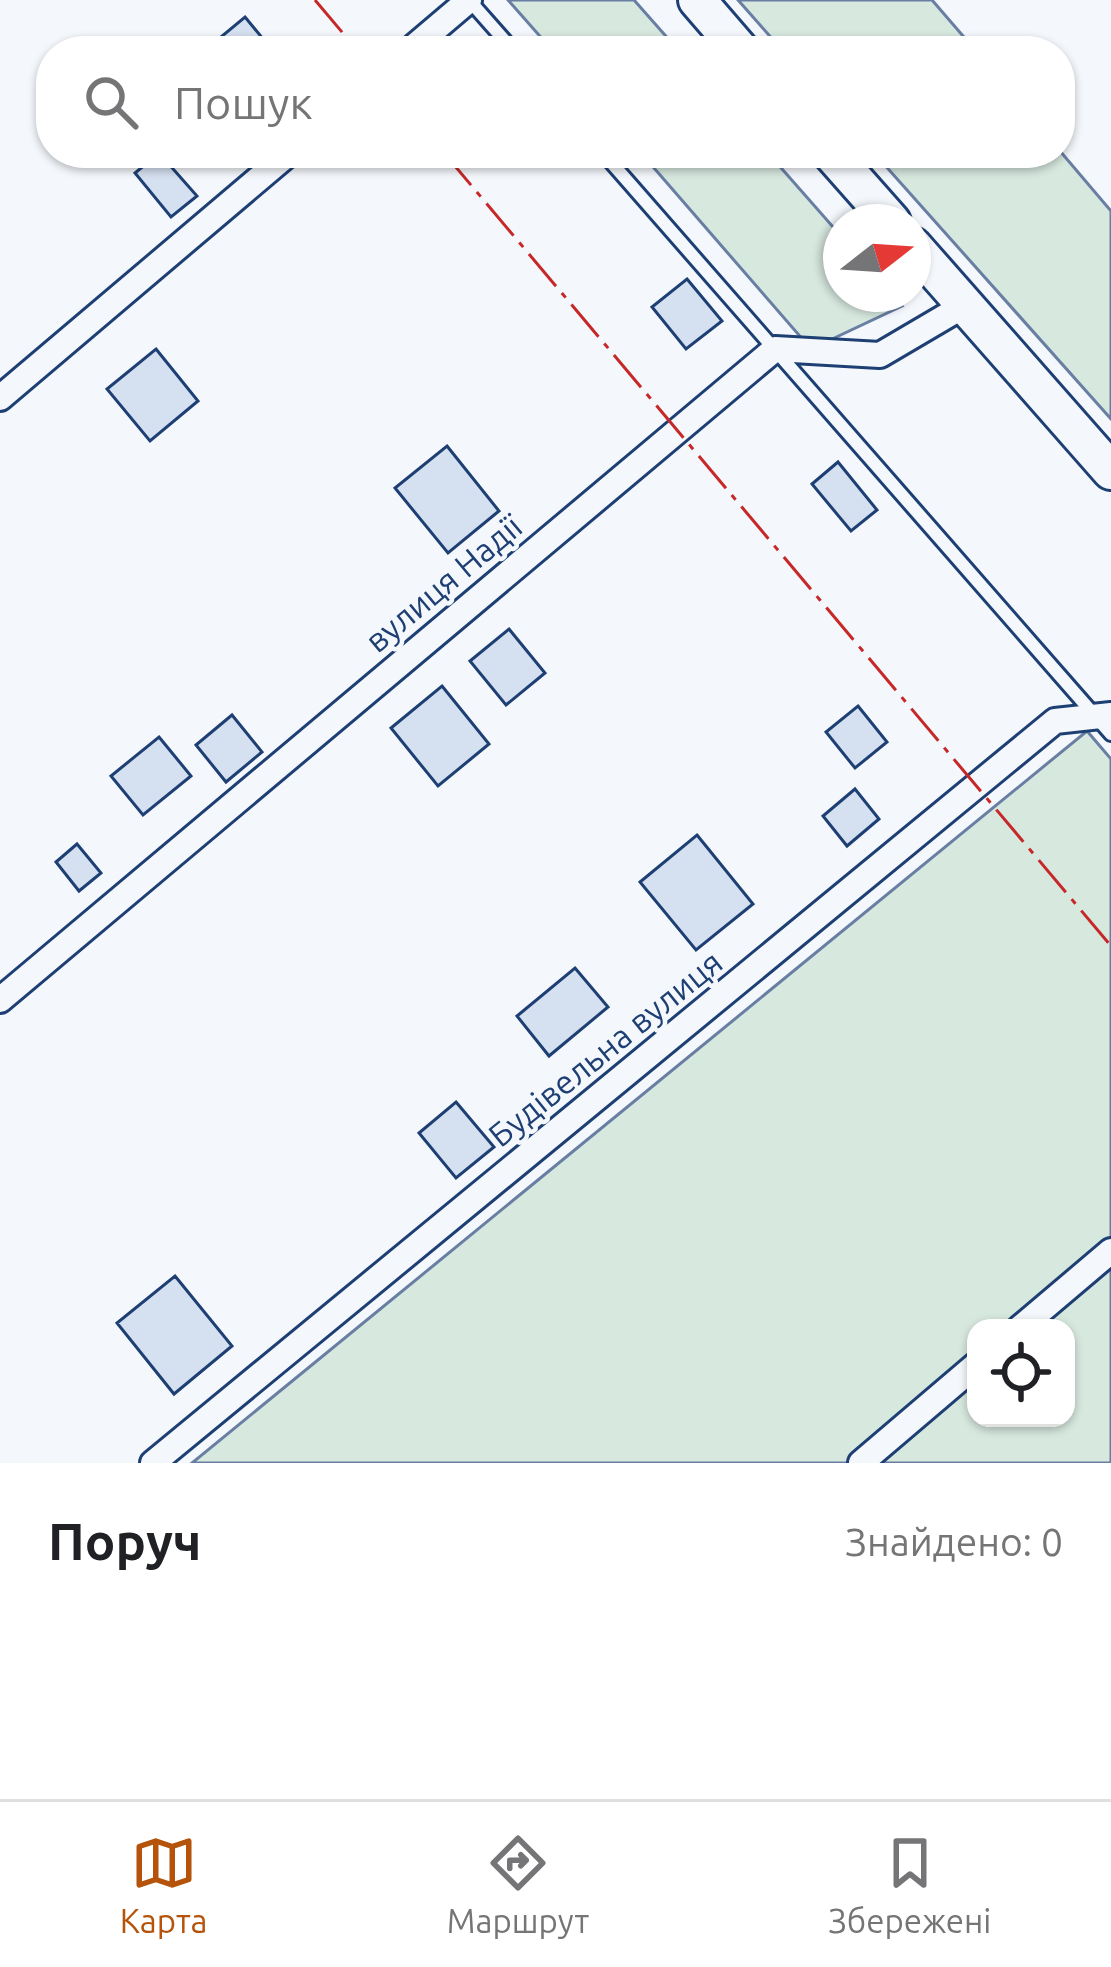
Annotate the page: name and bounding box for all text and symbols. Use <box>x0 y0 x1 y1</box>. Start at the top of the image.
search box <box>36 36 1075 168</box>
icon: search <box>78 69 144 135</box>
text: Пошук <box>174 77 313 128</box>
north arrow <box>823 204 931 312</box>
street label: вулиця Надії <box>357 506 529 659</box>
street label: Будівельна вулиця <box>481 943 729 1153</box>
map controls <box>967 1319 1075 1427</box>
button: locate <box>967 1319 1075 1427</box>
text: Поруч <box>48 1512 201 1570</box>
text: Знайдено: 0 <box>845 1520 1063 1563</box>
tab: Карта <box>120 1830 208 1939</box>
tab: Маршрут <box>447 1830 589 1939</box>
tab: Збережені <box>828 1830 991 1939</box>

